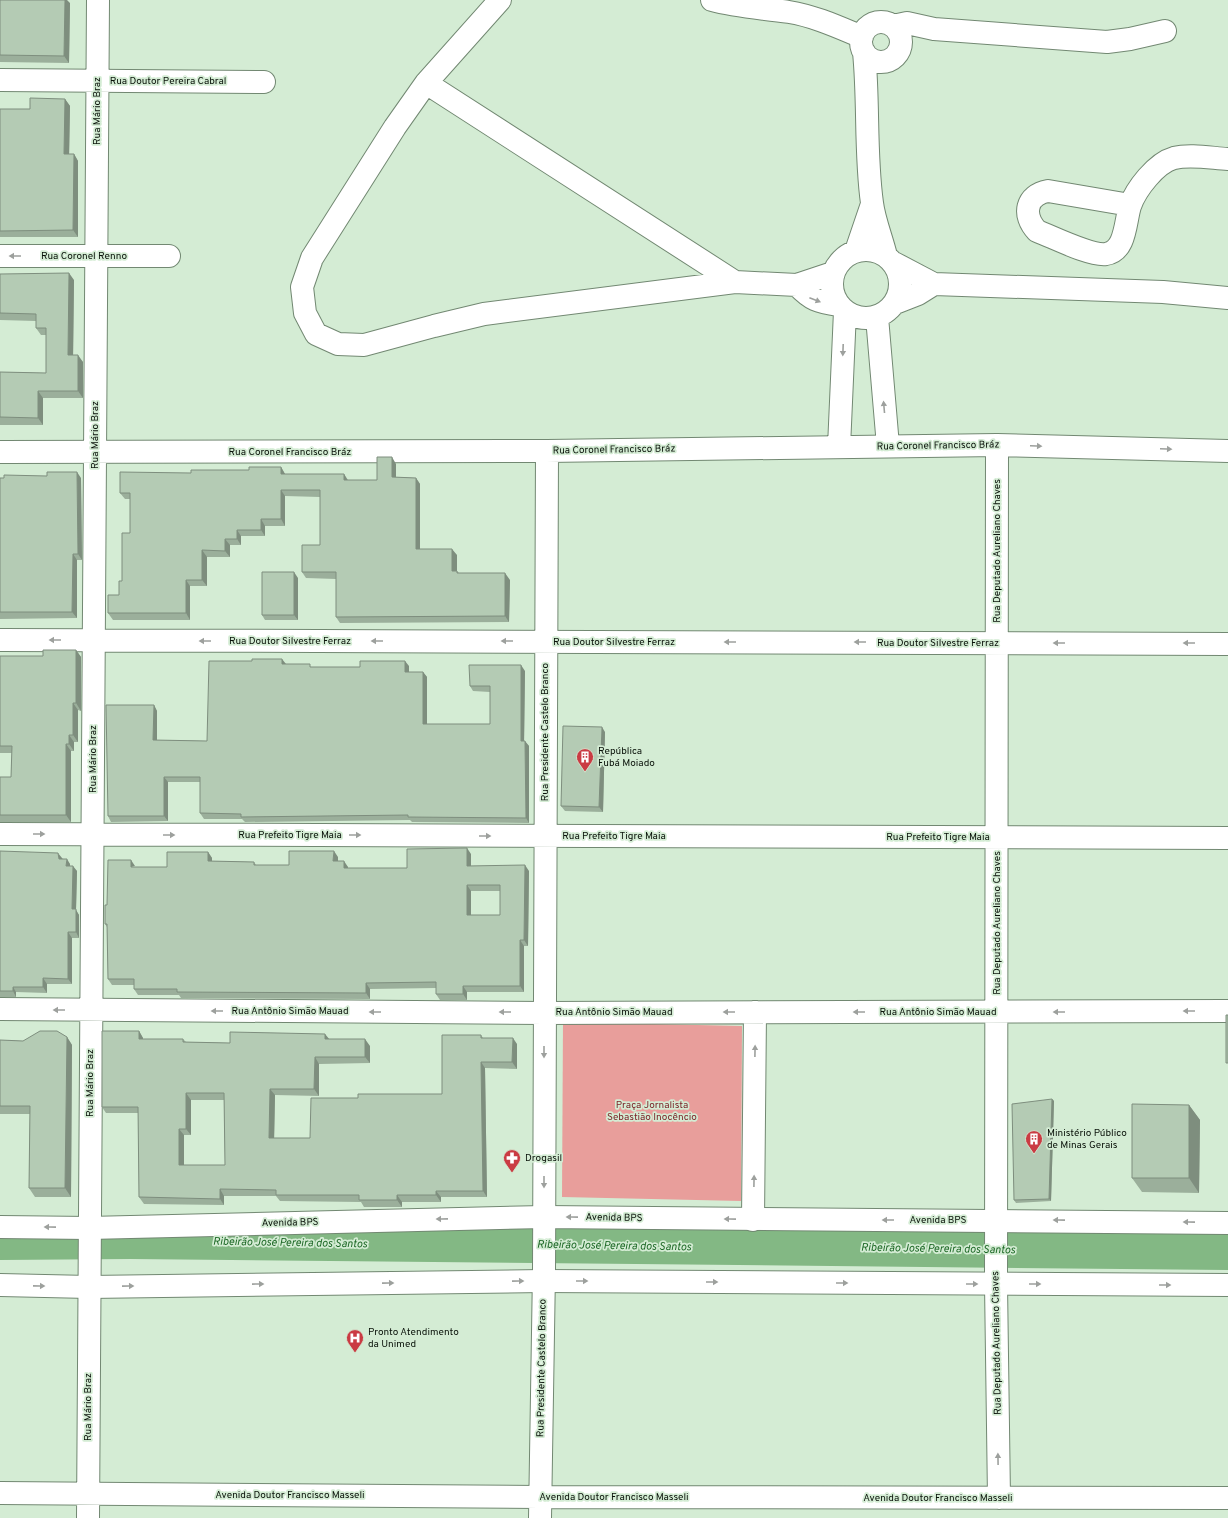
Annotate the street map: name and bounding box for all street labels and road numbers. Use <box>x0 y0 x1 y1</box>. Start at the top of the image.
street label: Rua Doutor Pereira Cabral <box>110 75 226 88</box>
street label: Rua Mário Braz <box>91 77 104 145</box>
street label: Rua Coronel Renno <box>41 250 127 263</box>
street label: Rua Mário Braz <box>89 401 102 469</box>
street label: Rua Coronel Francisco Bráz <box>876 438 1000 454</box>
street label: Rua Coronel Francisco Bráz <box>552 442 676 458</box>
street label: Rua Coronel Francisco Bráz <box>229 446 351 459</box>
street label: Rua Deputado Aureliano Chaves <box>991 479 1004 623</box>
street label: Rua Doutor Silvestre Ferraz <box>229 635 351 648</box>
street label: Rua Doutor Silvestre Ferraz <box>553 636 675 649</box>
street label: Rua Doutor Silvestre Ferraz <box>877 637 999 650</box>
street label: Rua Presidente Castelo Branco <box>539 662 552 801</box>
street label: Rua Mário Braz <box>87 725 100 793</box>
street label: Rua Prefeito Tigre Maia <box>238 829 342 842</box>
street label: Rua Prefeito Tigre Maia <box>562 830 666 843</box>
street label: Rua Prefeito Tigre Maia <box>886 831 990 844</box>
street label: Rua Deputado Aureliano Chaves <box>991 851 1004 995</box>
street label: Rua Antônio Simão Mauad <box>231 1005 349 1018</box>
street label: Rua Antônio Simão Mauad <box>555 1006 673 1019</box>
street label: Rua Antônio Simão Mauad <box>879 1006 997 1019</box>
street label: Rua Mário Braz <box>84 1049 97 1117</box>
street label: Avenida BPS <box>585 1211 643 1225</box>
street label: Avenida BPS <box>910 1214 966 1227</box>
street label: Avenida BPS <box>261 1216 319 1230</box>
street label: Rua Deputado Aureliano Chaves <box>989 1271 1005 1415</box>
street label: Rua Presidente Castelo Branco <box>534 1298 550 1437</box>
street label: Rua Mário Braz <box>82 1373 95 1441</box>
street label: Avenida Doutor Francisco Masseli <box>215 1489 365 1502</box>
street label: Avenida Doutor Francisco Masseli <box>539 1491 689 1504</box>
street label: Avenida Doutor Francisco Masseli <box>863 1492 1013 1505</box>

